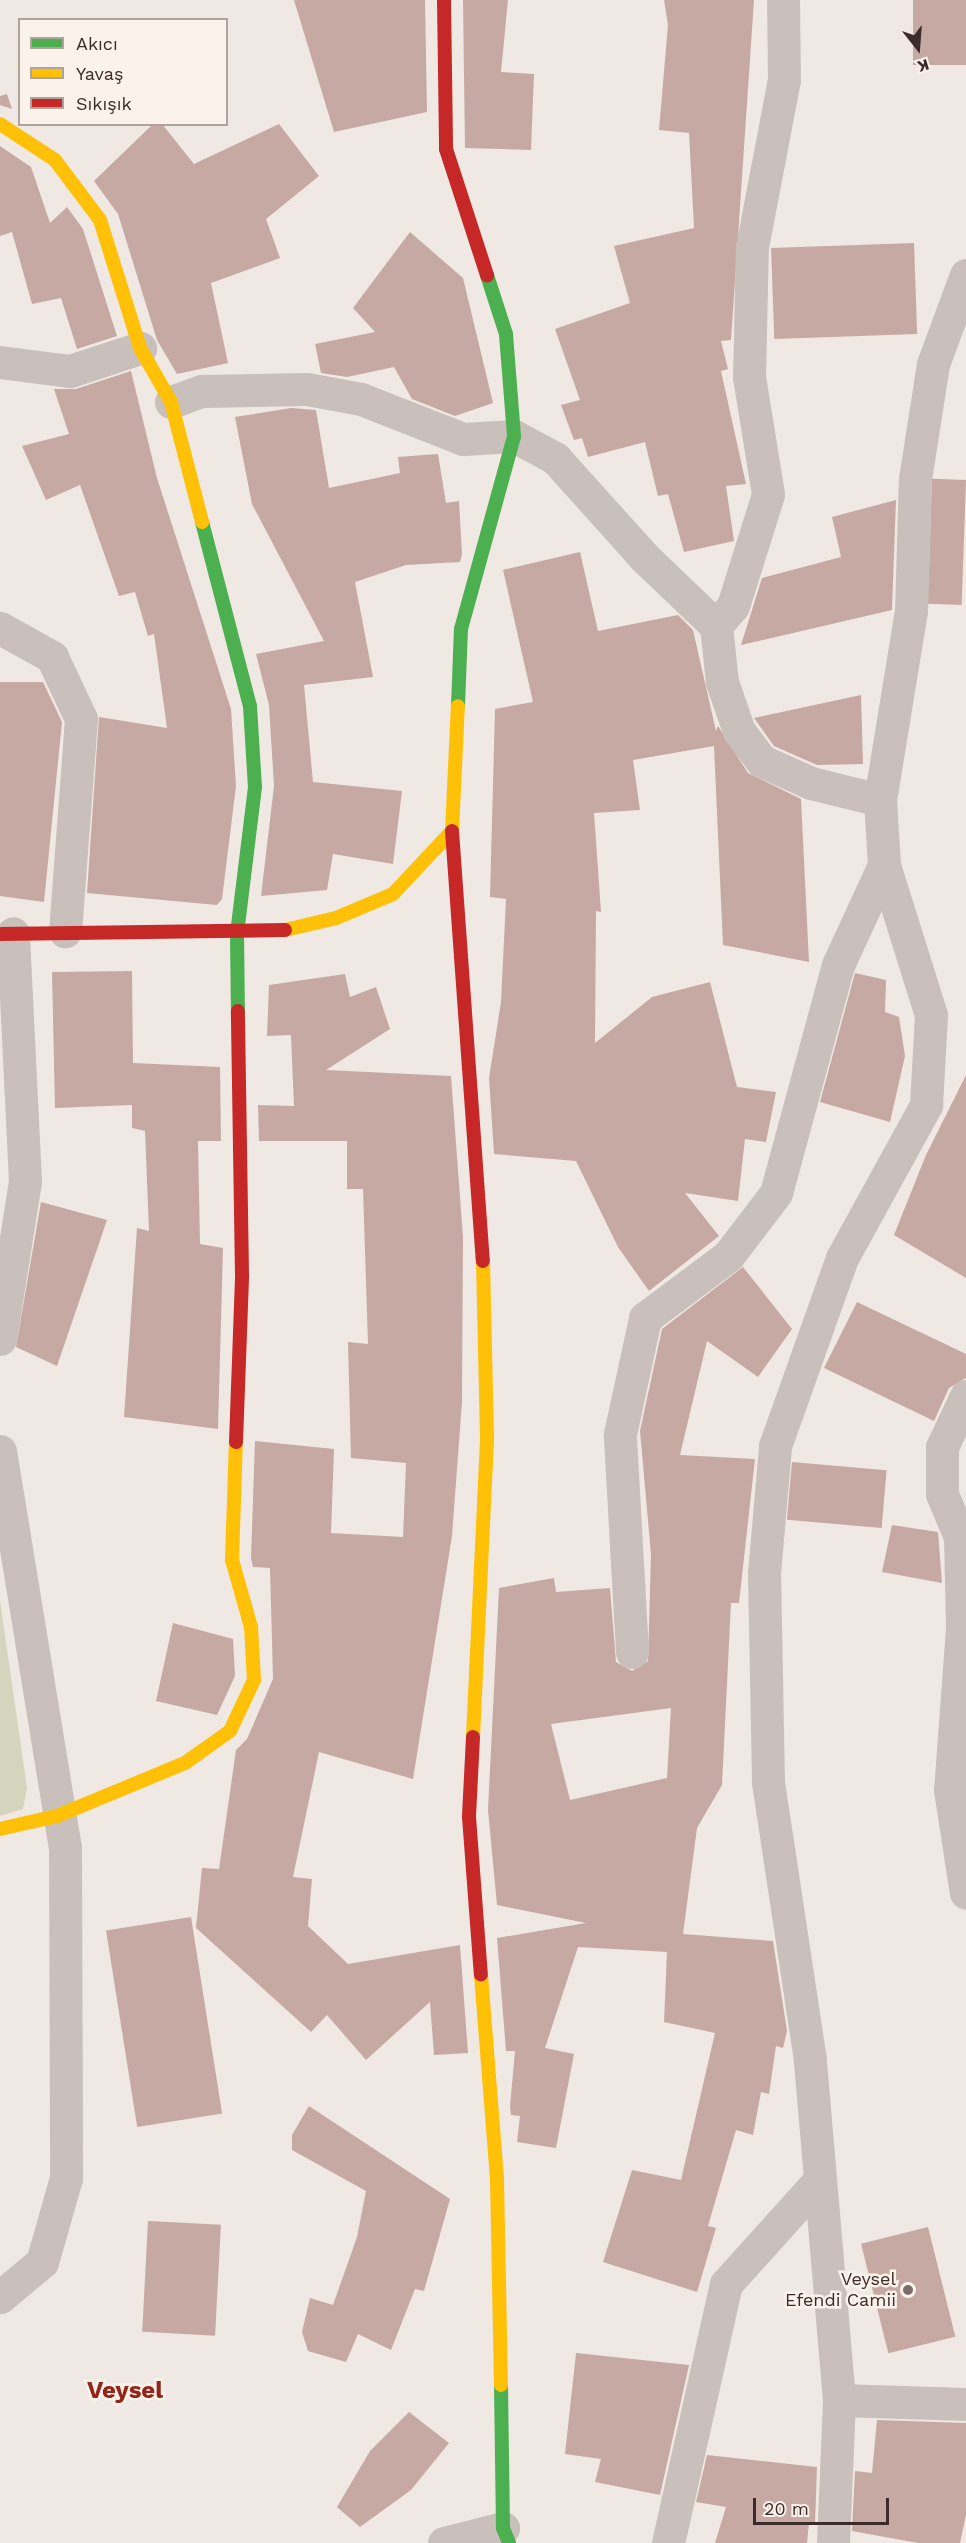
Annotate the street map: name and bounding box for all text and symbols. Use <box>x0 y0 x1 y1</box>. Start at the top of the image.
legend <box>18 18 228 126</box>
north arrow <box>888 18 948 78</box>
text: Akıcı <box>76 33 118 54</box>
text: K <box>915 55 931 76</box>
text: Yavaş <box>76 63 123 84</box>
text: Sıkışık <box>76 93 132 114</box>
place label: Veysel Efendi Camii <box>785 2269 896 2312</box>
marker: Veysel Efendi Camii <box>901 2283 915 2297</box>
district label: Veysel <box>87 2377 163 2405</box>
scale bar <box>756 2486 892 2524</box>
text: 20 m <box>764 2498 809 2519</box>

